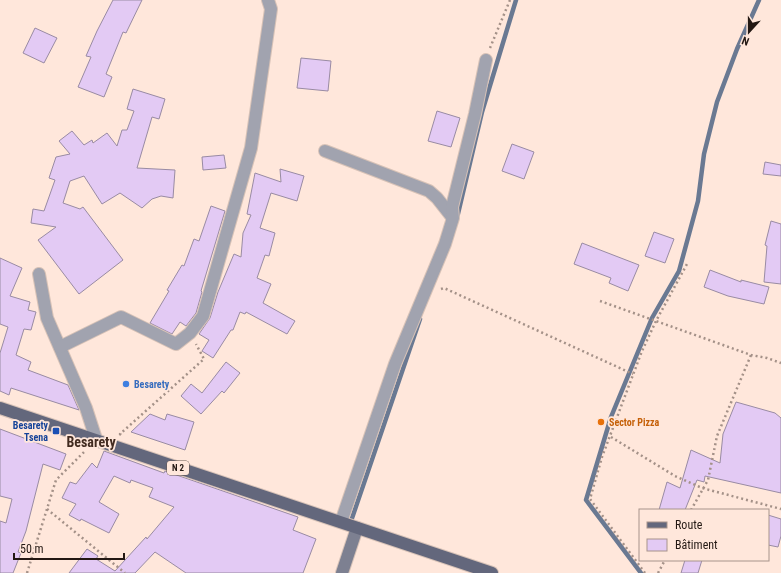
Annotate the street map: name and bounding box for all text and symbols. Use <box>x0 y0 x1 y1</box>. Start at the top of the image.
north arrow <box>729 12 769 52</box>
text: N <box>740 34 751 48</box>
marker: Besarety <box>121 379 131 389</box>
place label: Besarety <box>134 379 170 390</box>
marker: Sector Pizza <box>596 417 606 427</box>
place label: Sector Pizza <box>609 417 660 428</box>
place label: Besarety Tsena <box>13 420 49 443</box>
marker: Besarety Tsena <box>51 426 61 436</box>
district label: Besarety <box>66 434 116 450</box>
road number: N 2 <box>167 461 189 475</box>
legend <box>639 509 769 561</box>
text: Route <box>675 518 703 532</box>
scale bar <box>14 535 124 561</box>
text: Bâtiment <box>675 538 718 552</box>
text: 50 m <box>20 542 44 556</box>

